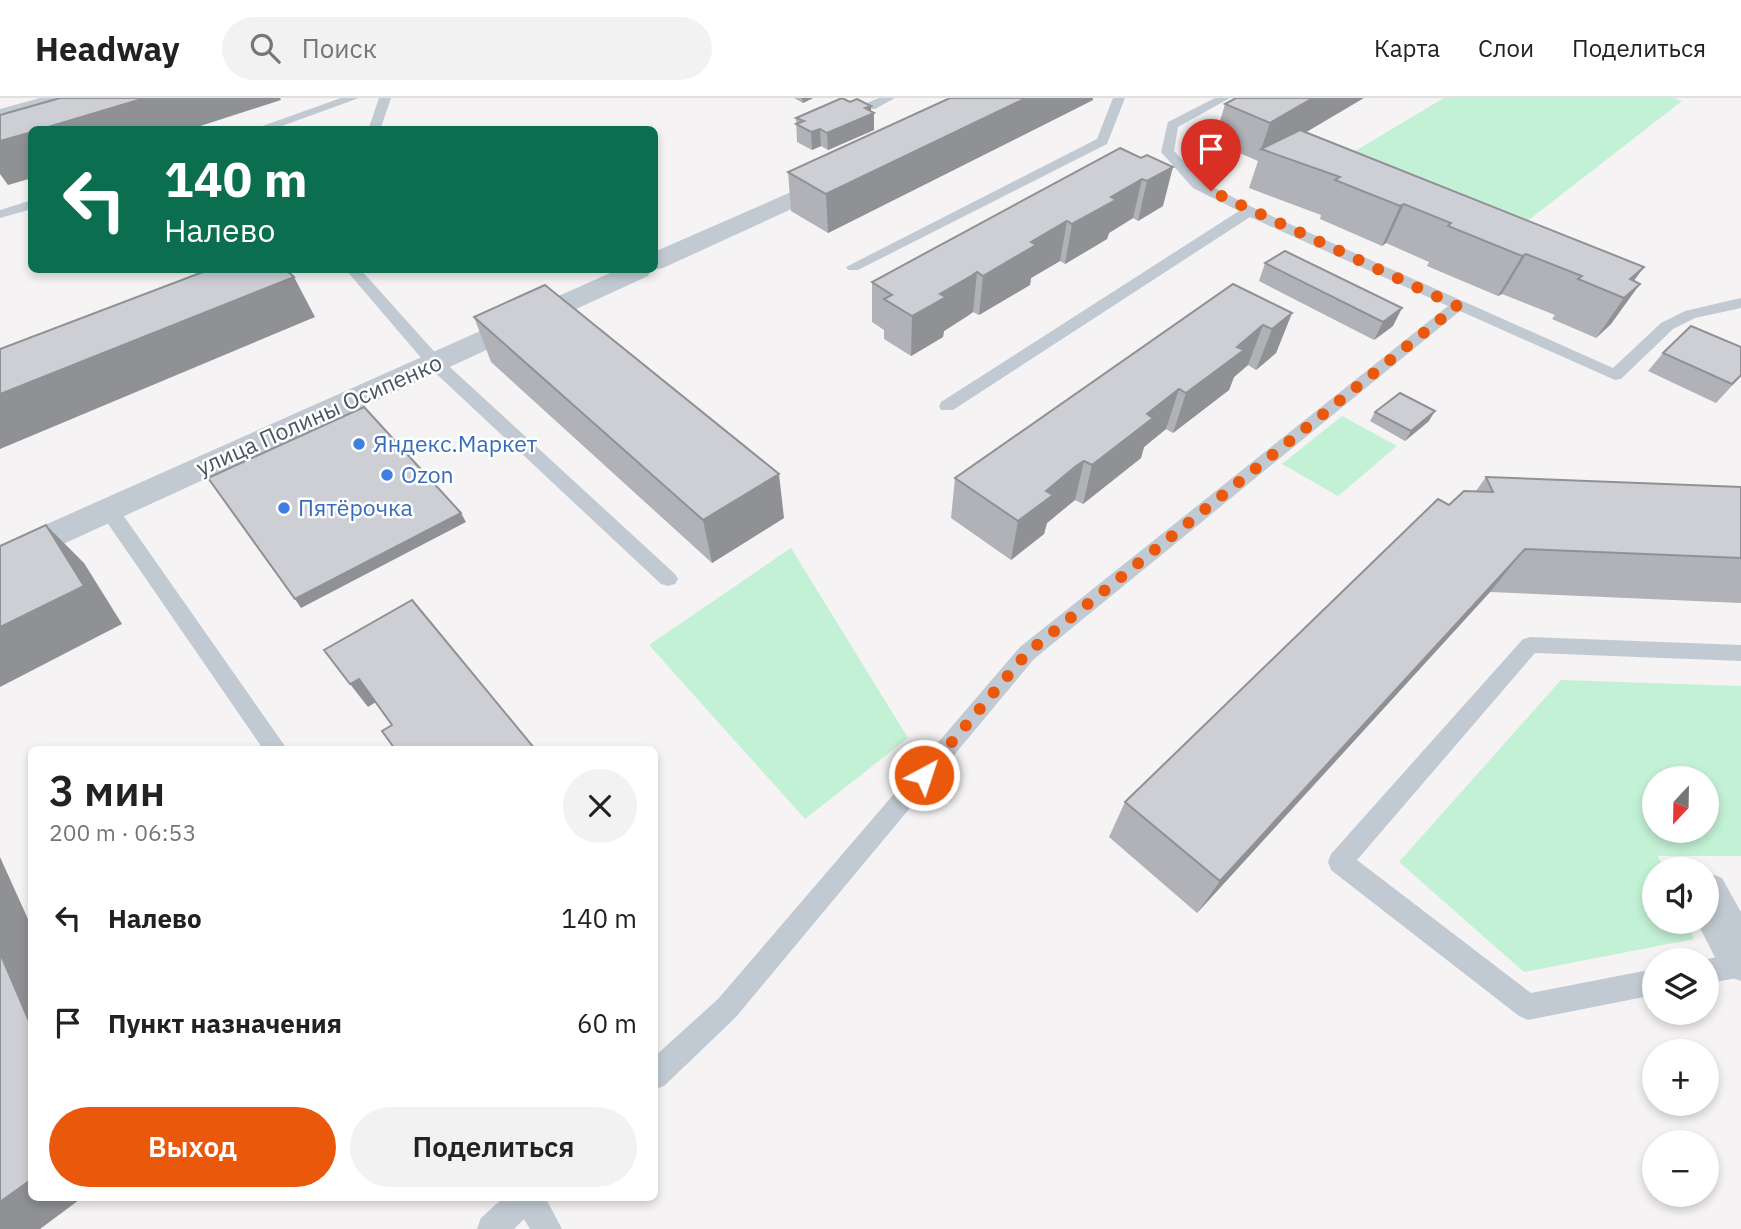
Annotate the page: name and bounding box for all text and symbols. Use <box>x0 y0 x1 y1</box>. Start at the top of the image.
search box <box>222 17 712 80</box>
text: Headway <box>35 27 180 70</box>
icon: search <box>246 29 284 67</box>
text: Поиск <box>302 31 377 65</box>
text: Карта <box>1374 32 1440 64</box>
text: Слои <box>1478 32 1534 64</box>
text: Поделиться <box>1572 32 1706 64</box>
pin <box>1181 119 1241 191</box>
icon: arrive <box>1192 130 1230 168</box>
text: 140 m <box>164 147 308 210</box>
icon: left <box>49 154 140 245</box>
text: Налево <box>164 209 275 251</box>
street label: улица Полины Осипенко <box>191 346 446 482</box>
place label: Яндекс.Маркет <box>373 428 538 458</box>
marker: Яндекс.Маркет <box>351 436 367 452</box>
place label: Ozon <box>401 459 454 489</box>
marker: Ozon <box>379 467 395 483</box>
place label: Пятёрочка <box>298 492 413 522</box>
marker: Пятёрочка <box>276 500 292 516</box>
position arrow <box>887 738 961 812</box>
text: 3 мин <box>49 763 165 818</box>
north arrow <box>1642 766 1718 844</box>
map controls <box>1642 766 1719 1207</box>
button: close <box>563 769 637 843</box>
text: 200 m · 06:53 <box>49 817 196 847</box>
button: sound <box>1642 857 1719 934</box>
icon: left <box>49 899 87 937</box>
text: Налево <box>108 901 202 935</box>
text: 140 m <box>561 901 637 935</box>
button: layers <box>1642 948 1719 1025</box>
icon: arrive <box>49 1004 87 1042</box>
text: Пункт назначения <box>108 1006 342 1040</box>
text: 60 m <box>577 1006 637 1040</box>
button: + <box>1642 1039 1719 1116</box>
button: Выход <box>49 1107 336 1187</box>
button: Поделиться <box>350 1107 637 1187</box>
button: − <box>1642 1130 1719 1207</box>

